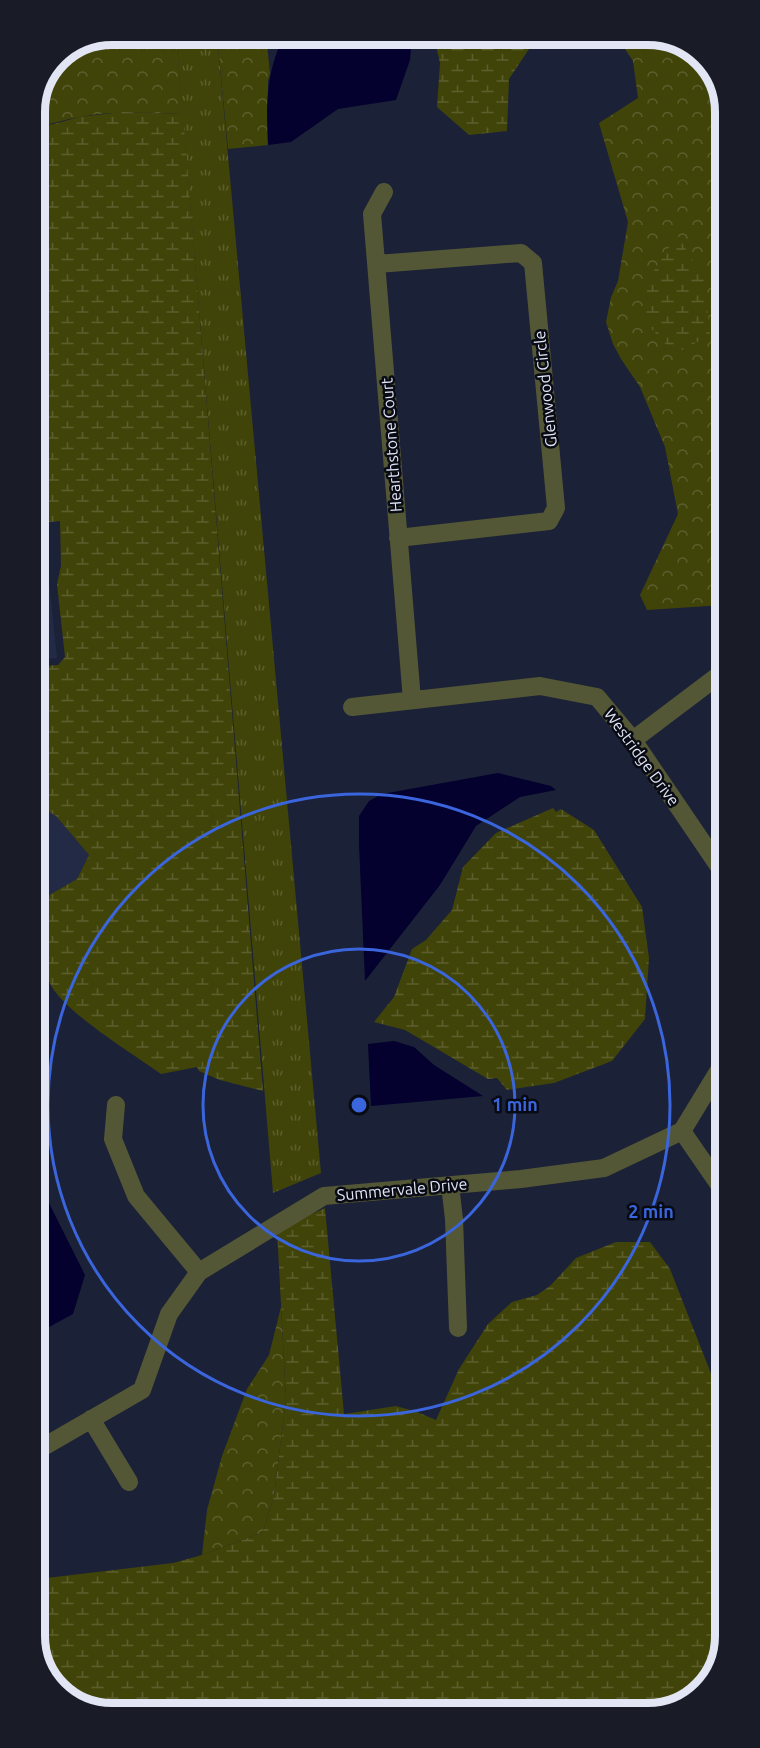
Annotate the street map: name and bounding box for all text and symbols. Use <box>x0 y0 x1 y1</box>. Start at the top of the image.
street label: Glenwood Circle <box>530 330 560 448</box>
street label: Hearthstone Court <box>377 377 405 513</box>
street label: Westridge Drive <box>601 705 683 809</box>
text: 1 min <box>492 1094 538 1114</box>
centre of rings <box>349 1095 369 1115</box>
street label: Summervale Drive <box>336 1174 468 1204</box>
text: 2 min <box>628 1201 674 1221</box>

